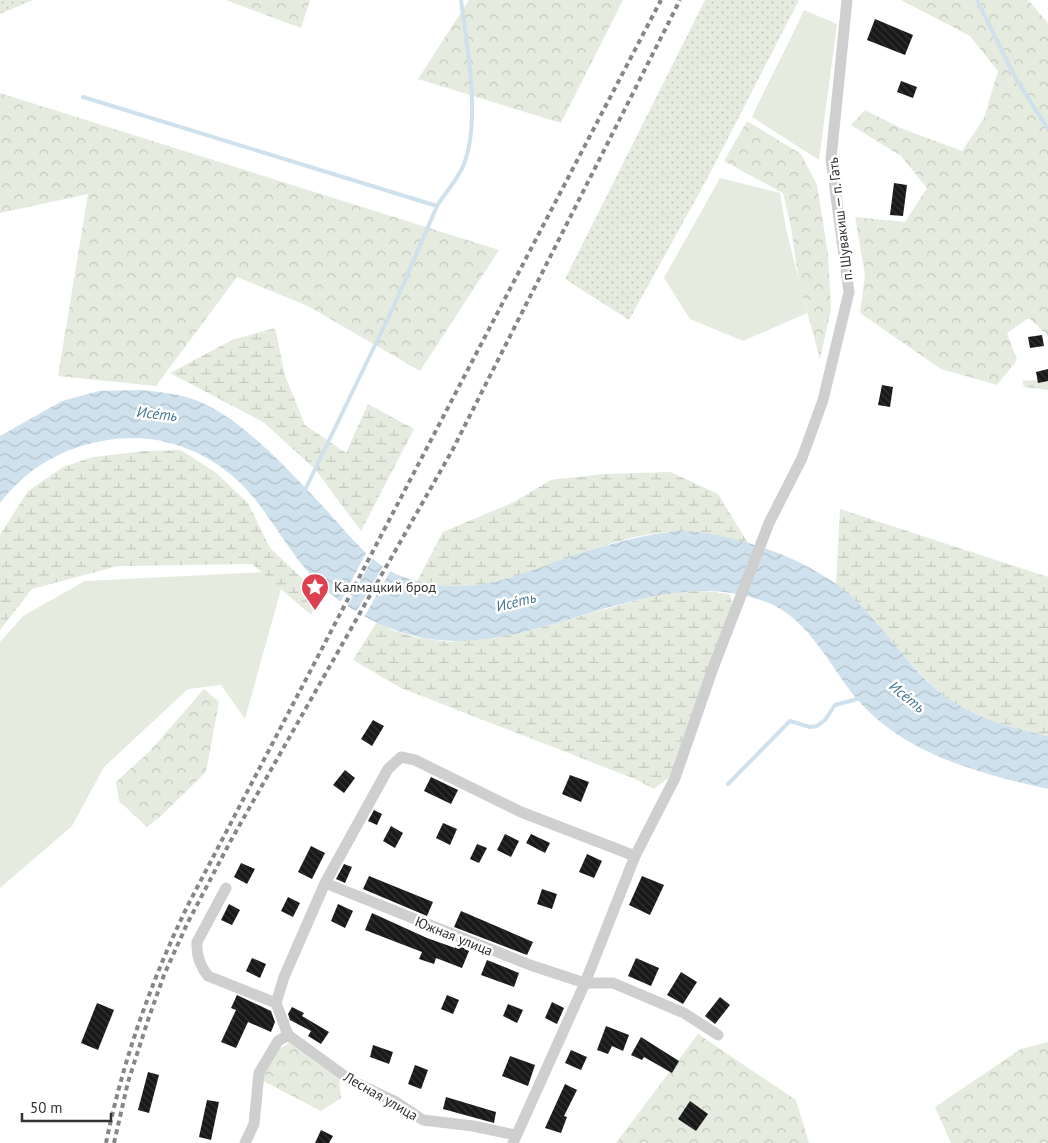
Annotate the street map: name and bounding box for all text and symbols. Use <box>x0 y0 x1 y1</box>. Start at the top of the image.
street label: п. Шувакиш — п. Гать <box>823 156 856 282</box>
water label: Исе́ть <box>136 402 179 425</box>
place icon: Калмацкий брод <box>300 572 330 611</box>
place label: Калмацкий брод <box>334 578 436 596</box>
water label: Исе́ть <box>494 587 538 616</box>
water label: Исе́ть <box>886 676 929 717</box>
street label: Южная улица <box>412 912 496 960</box>
street label: Лесная улица <box>340 1067 421 1124</box>
scale bar <box>22 1090 111 1122</box>
text: 50 m <box>30 1098 63 1117</box>

